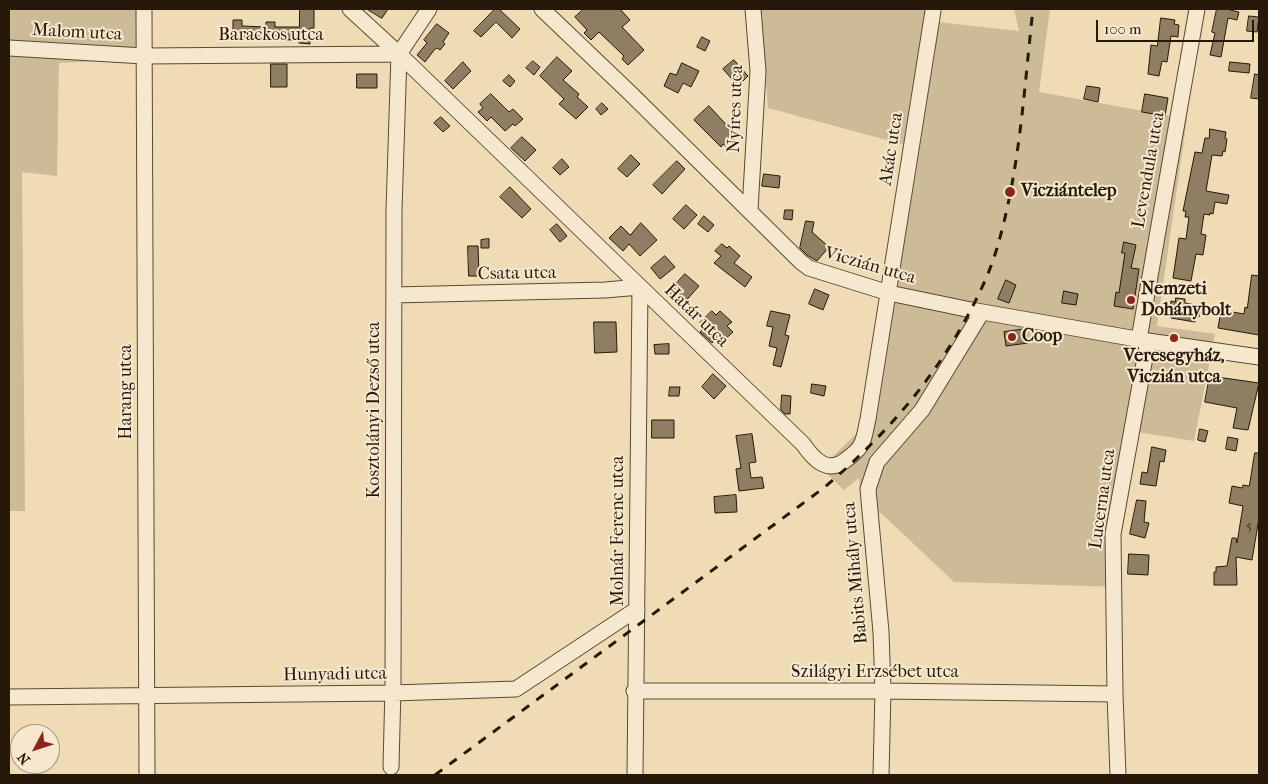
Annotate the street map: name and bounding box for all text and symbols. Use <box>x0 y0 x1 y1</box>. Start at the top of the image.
scale bar <box>1098 10 1256 42</box>
street label: Malom utca <box>31 20 123 46</box>
text: 100 m <box>1104 20 1142 38</box>
street label: Barackos utca <box>218 25 324 47</box>
street label: Nyíres utca <box>724 65 748 153</box>
street label: Levendula utca <box>1128 110 1170 230</box>
street label: Akác utca <box>876 111 908 187</box>
place label: Vicziántelep <box>1021 181 1116 203</box>
marker: Vicziántelep <box>1003 185 1017 199</box>
street label: Viczián utca <box>822 243 918 289</box>
street label: Csata utca <box>478 263 556 285</box>
place label: Nemzeti Dohánybolt <box>1141 279 1231 322</box>
street label: Határ utca <box>659 280 733 352</box>
marker: Nemzeti Dohánybolt <box>1125 294 1137 306</box>
street label: Kosztolányi Dezső utca <box>364 322 386 498</box>
place label: Coop <box>1022 326 1062 348</box>
marker: Coop <box>1006 331 1018 343</box>
marker: Veresegyház, Viczián utca <box>1168 332 1180 344</box>
street label: Harang utca <box>116 344 138 440</box>
place label: Veresegyház, Viczián utca <box>1124 346 1224 388</box>
street label: Lucerna utca <box>1085 448 1121 550</box>
street label: Molnár Ferenc utca <box>608 456 630 606</box>
street label: Babits Mihály utca <box>839 501 873 645</box>
house number: 5 <box>1246 517 1252 535</box>
street label: Szilágyi Erzsébet utca <box>791 662 959 684</box>
street label: Hunyadi utca <box>283 663 387 687</box>
north arrow <box>10 724 60 774</box>
text: N <box>14 749 34 768</box>

